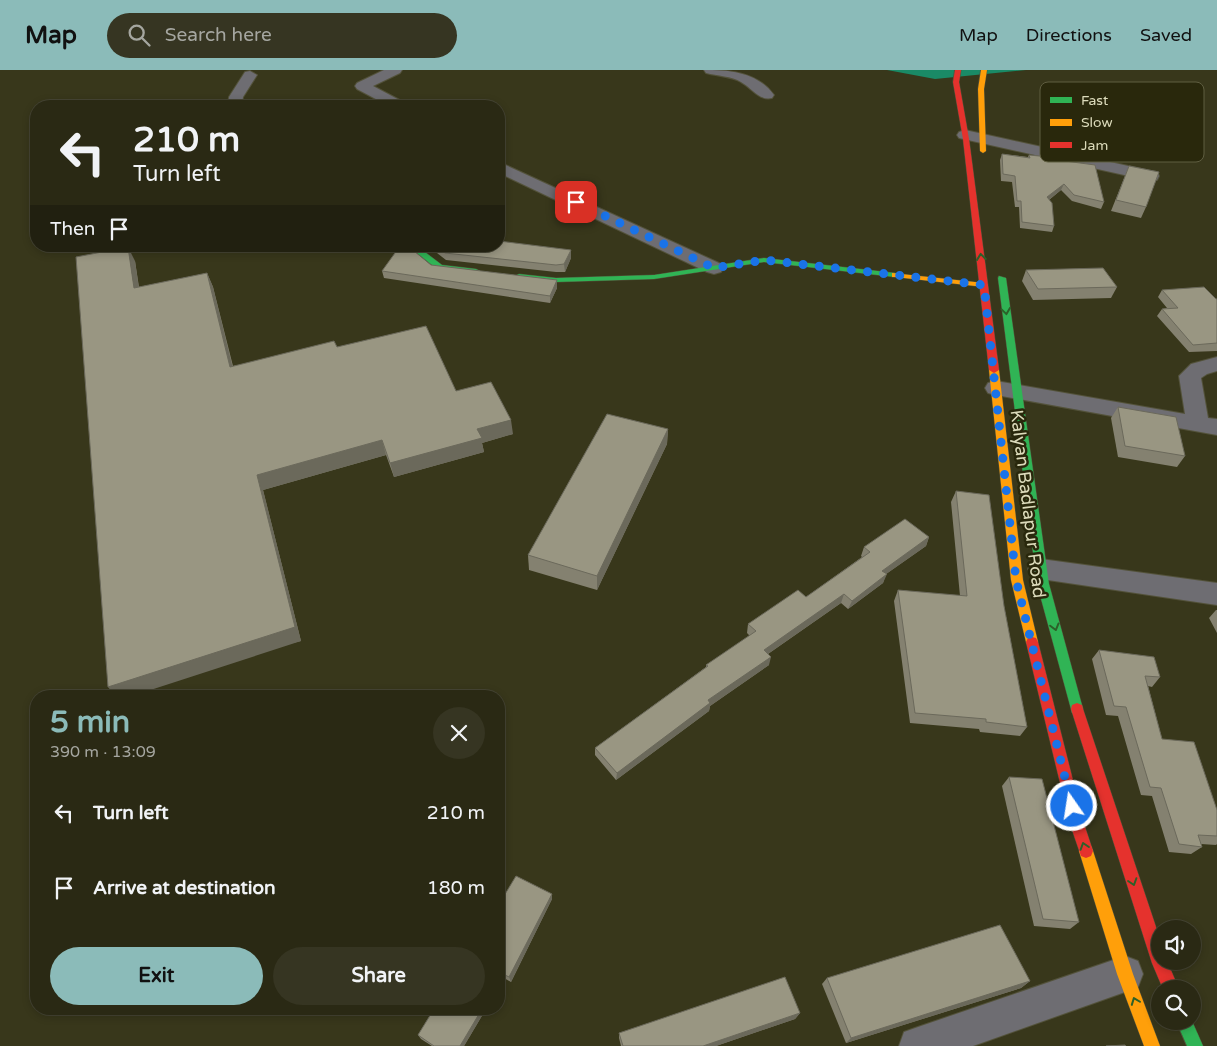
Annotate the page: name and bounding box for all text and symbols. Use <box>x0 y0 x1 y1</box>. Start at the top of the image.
search box <box>107 13 457 58</box>
text: Map <box>25 21 77 50</box>
icon: search <box>125 21 153 49</box>
text: Search here <box>165 24 272 46</box>
text: Map <box>959 24 998 46</box>
text: Directions <box>1026 24 1112 46</box>
text: Saved <box>1140 24 1192 46</box>
legend <box>1040 82 1204 162</box>
text: Fast <box>1081 92 1109 109</box>
text: Slow <box>1081 114 1113 131</box>
text: 210 m <box>133 119 240 161</box>
icon: left <box>50 120 115 185</box>
text: Jam <box>1081 137 1108 154</box>
text: Turn left <box>133 161 221 187</box>
pin <box>555 181 597 223</box>
icon: arrive <box>562 188 590 216</box>
icon: arrive <box>105 215 133 243</box>
text: Then <box>50 218 95 240</box>
one-way arrow <box>976 252 987 260</box>
one-way arrow <box>1001 306 1011 315</box>
street label: Kalyan Badlapur Road <box>1006 409 1050 599</box>
one-way arrow <box>1049 622 1059 630</box>
text: 5 min <box>50 704 130 741</box>
button: close <box>433 707 485 759</box>
text: 390 m · 13:09 <box>50 742 156 762</box>
position arrow <box>1045 779 1097 831</box>
icon: left <box>50 799 78 827</box>
text: Turn left <box>93 802 169 824</box>
text: 210 m <box>427 802 485 824</box>
one-way arrow <box>1079 843 1089 851</box>
icon: arrive <box>50 874 78 902</box>
text: Arrive at destination <box>93 877 276 899</box>
text: 180 m <box>427 877 485 899</box>
one-way arrow <box>1127 878 1137 886</box>
map controls <box>1151 920 1201 1030</box>
button: sound <box>1151 920 1201 970</box>
button: Exit <box>50 947 263 1005</box>
button: Share <box>273 947 485 1005</box>
button: search <box>1151 980 1201 1030</box>
one-way arrow <box>1131 997 1141 1005</box>

